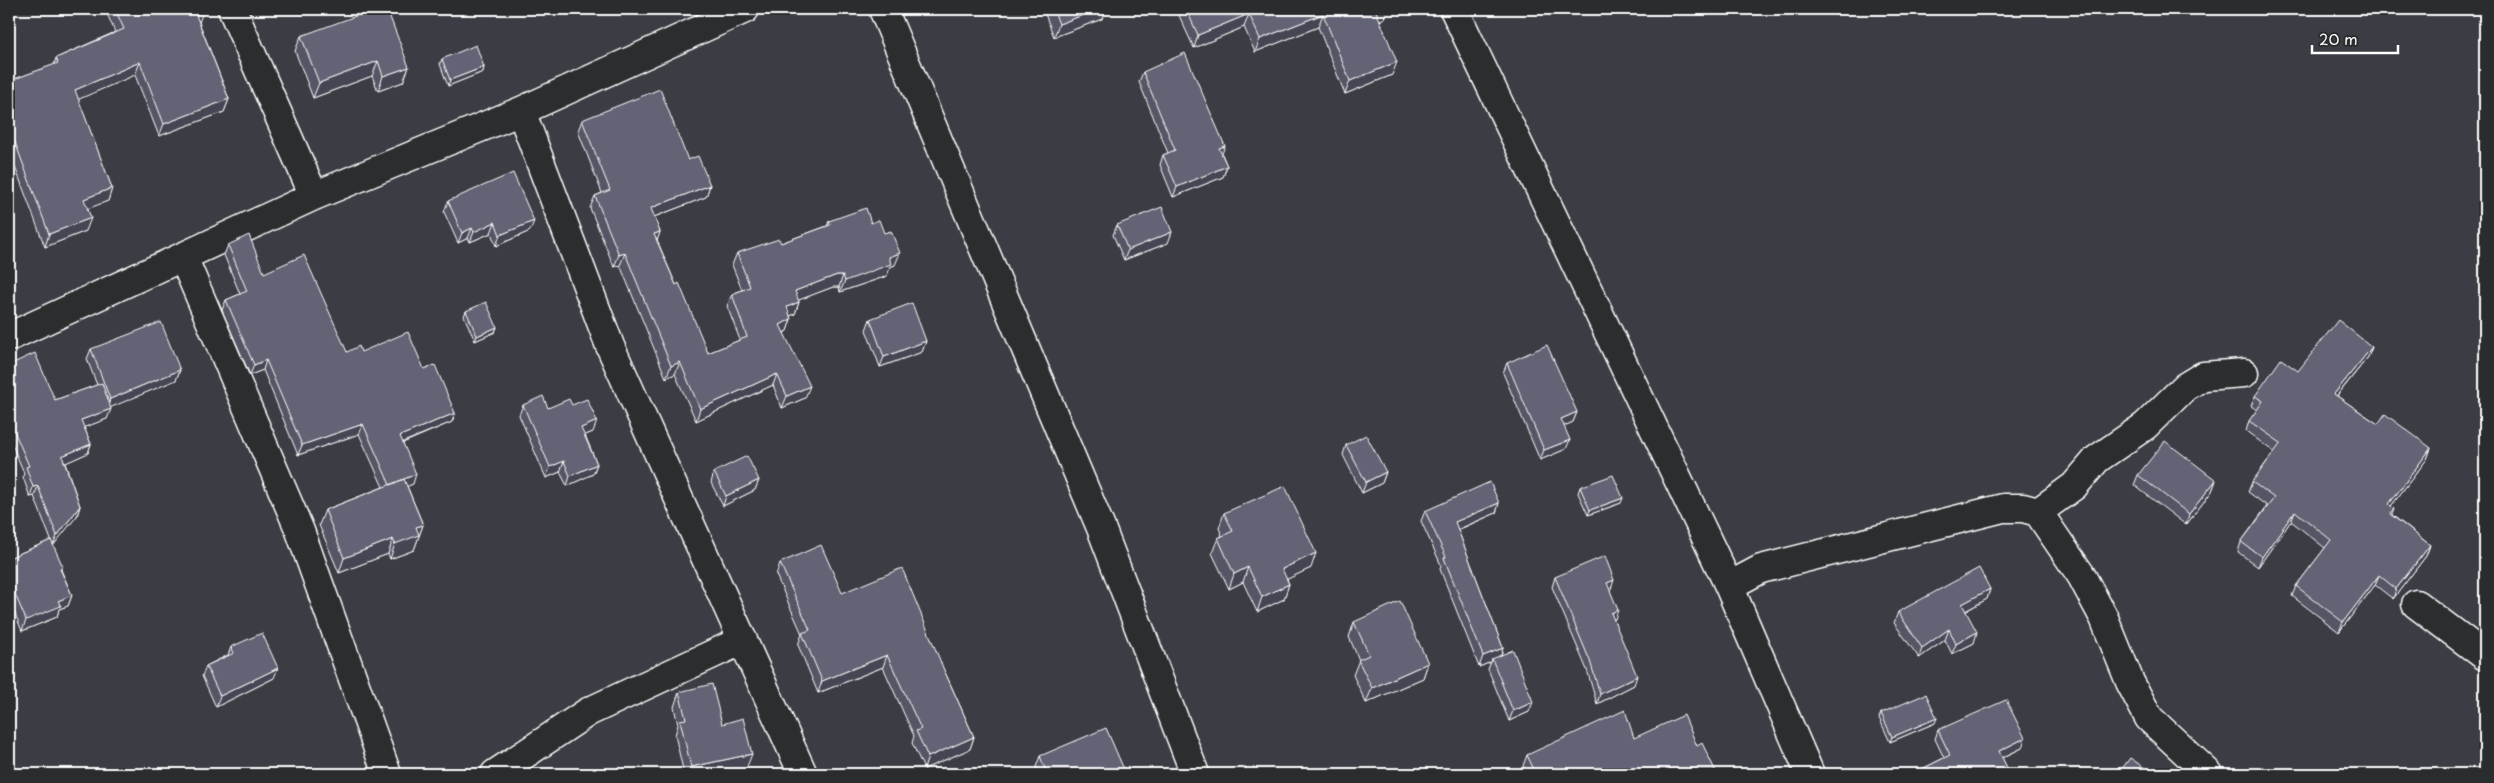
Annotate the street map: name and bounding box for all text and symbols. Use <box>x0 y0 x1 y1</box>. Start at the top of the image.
scale bar <box>2312 22 2398 54</box>
text: 20 m <box>2319 27 2358 50</box>

